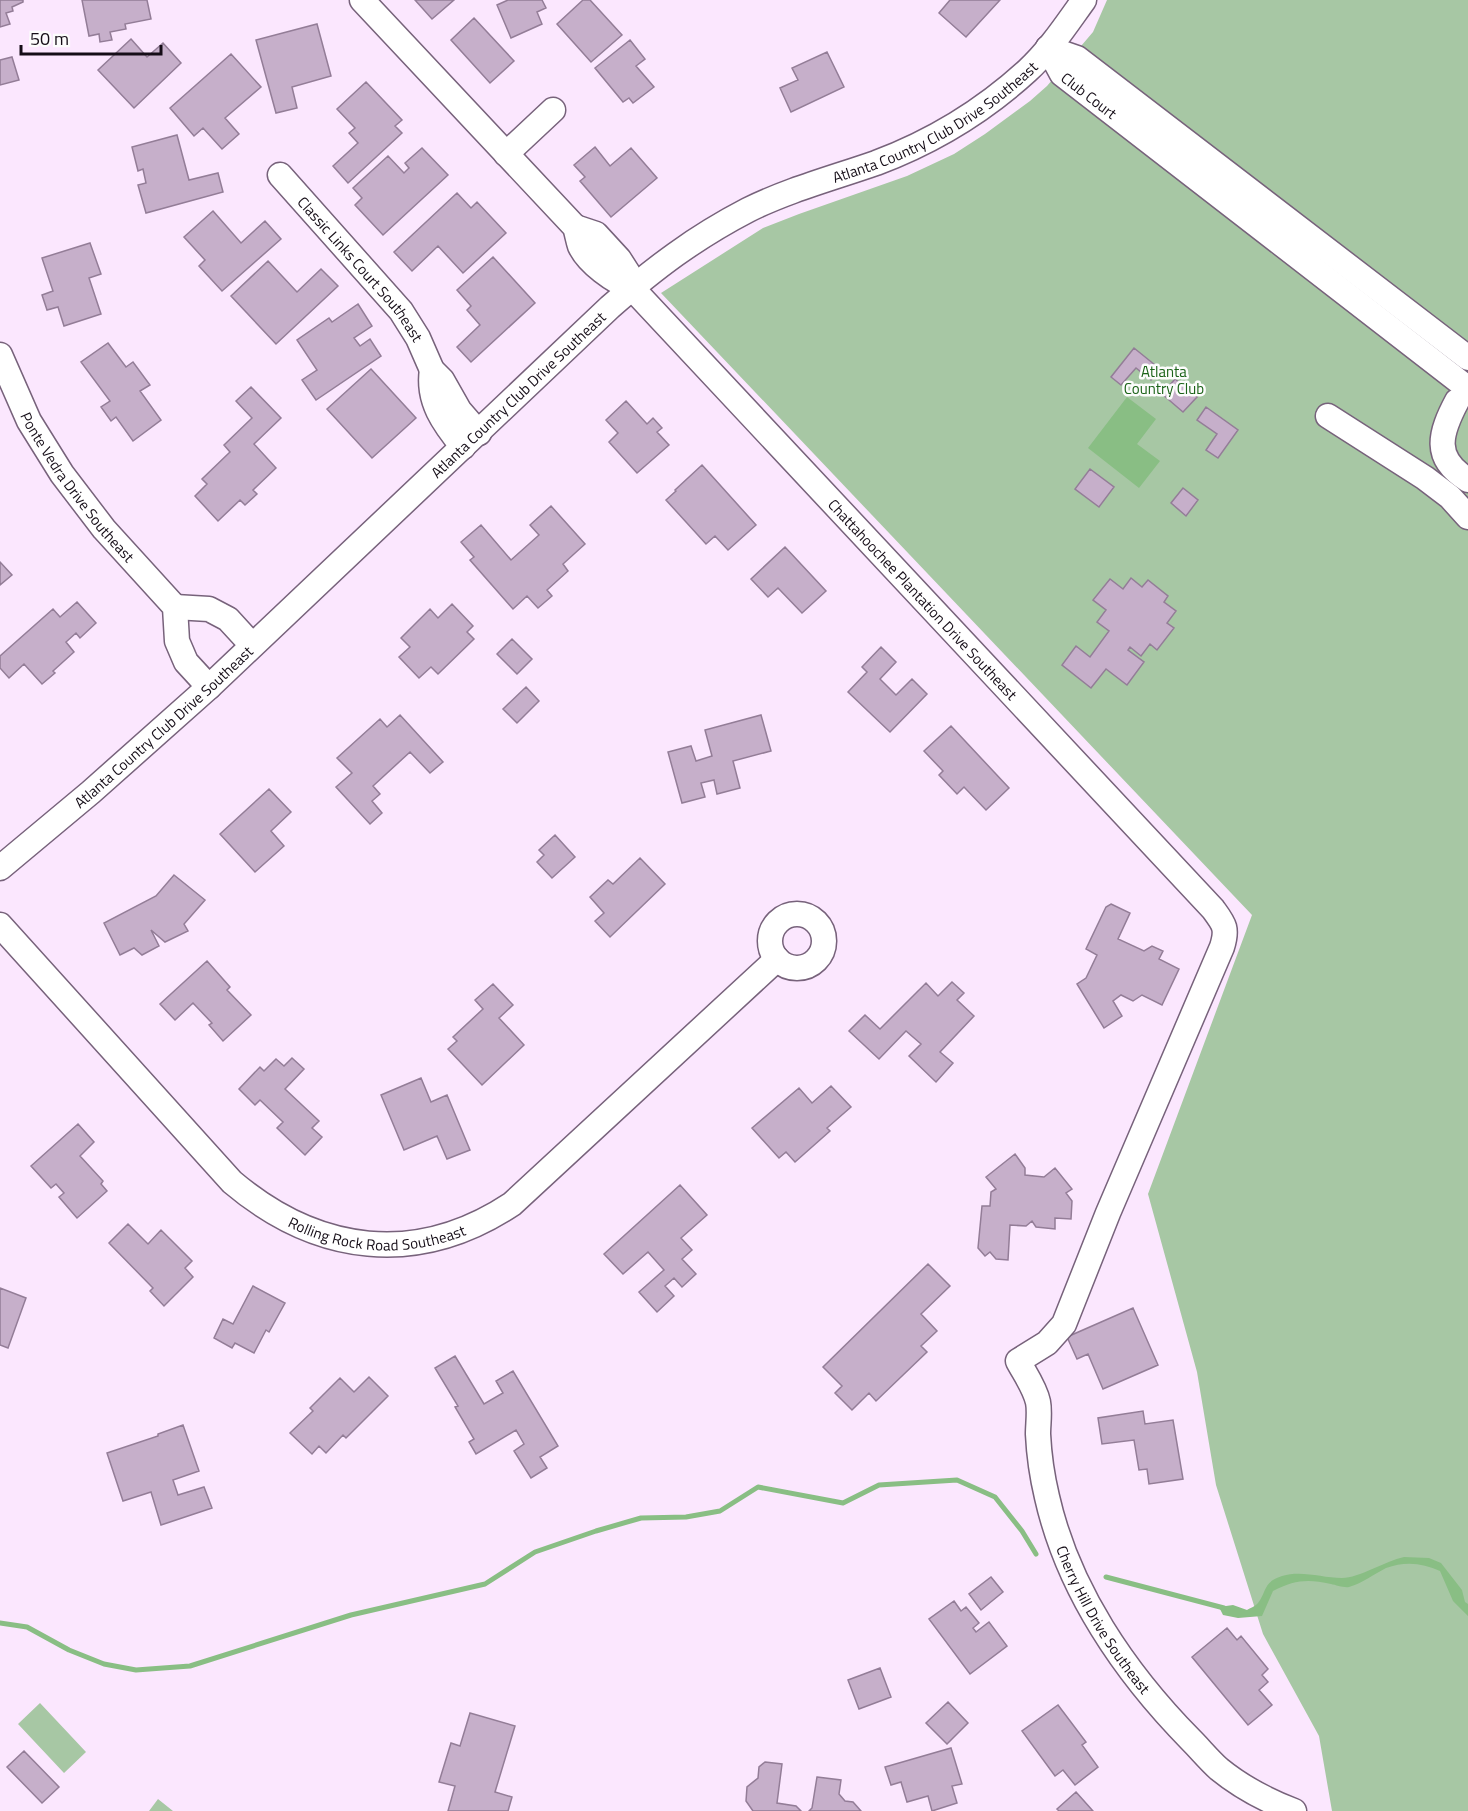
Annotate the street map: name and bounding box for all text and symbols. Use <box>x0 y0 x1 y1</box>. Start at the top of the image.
scale bar <box>21 18 160 56</box>
text: 50 m <box>30 25 69 52</box>
street label: Atlanta Country Club Drive Southeast <box>829 55 1043 188</box>
street label: Club Court <box>1056 66 1123 125</box>
street label: Classic Links Court Southeast <box>292 191 429 347</box>
street label: Atlanta Country Club Drive Southeast <box>425 305 611 483</box>
park label: Atlanta Country Club <box>1124 360 1204 400</box>
street label: Ponte Vedra Drive Southeast <box>15 408 141 568</box>
street label: Chattahoochee Plantation Drive Southeast <box>823 493 1024 705</box>
street label: Atlanta Country Club Drive Southeast <box>69 639 258 813</box>
street label: Rolling Rock Road Southeast <box>285 1210 469 1256</box>
street label: Cherry Hill Drive Southeast <box>1051 1542 1157 1699</box>

